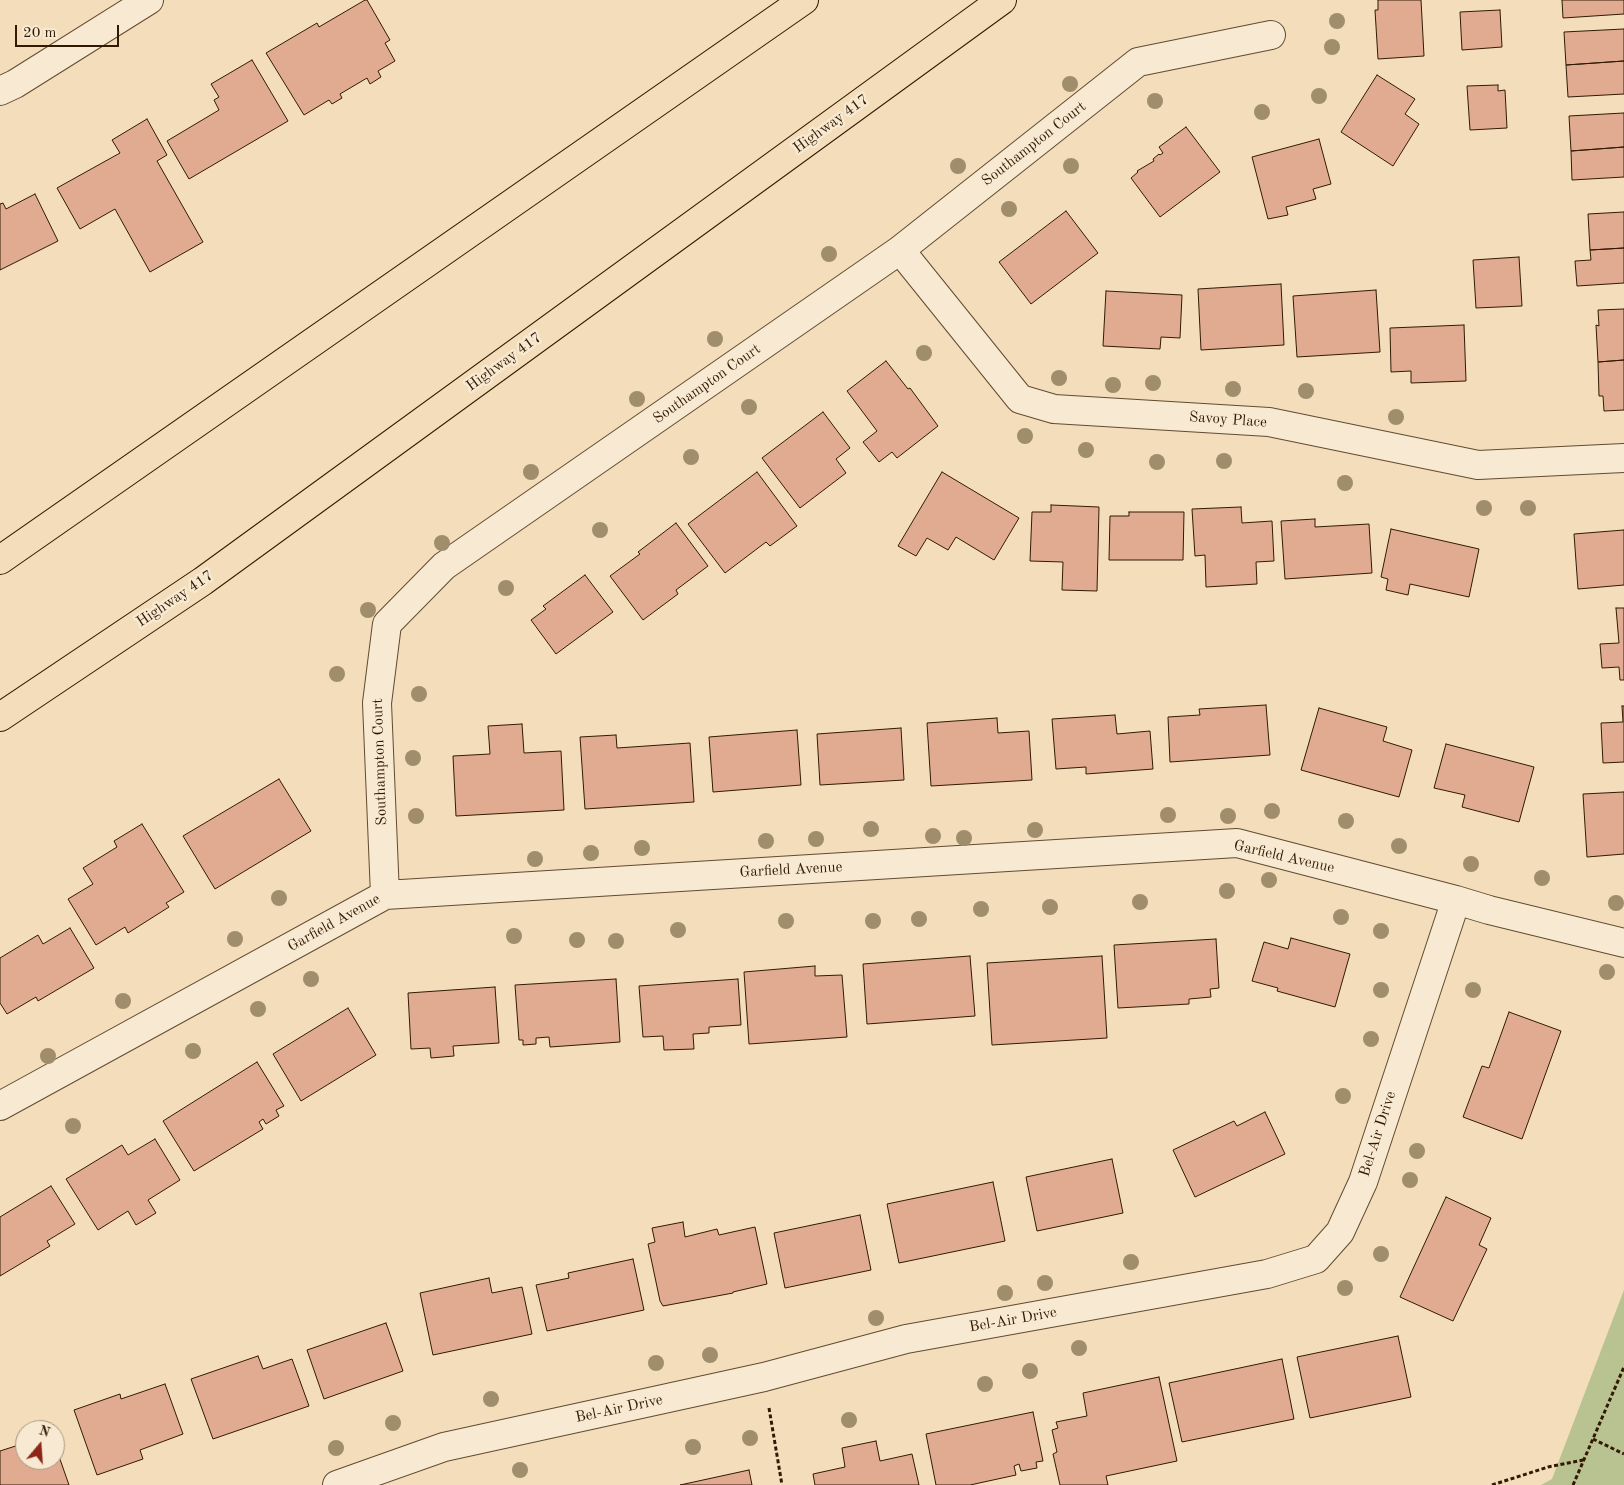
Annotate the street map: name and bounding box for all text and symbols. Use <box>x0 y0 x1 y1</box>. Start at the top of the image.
scale bar <box>18 15 121 47</box>
text: 20 m <box>23 26 57 41</box>
street label: Highway 417 <box>790 91 872 157</box>
street label: Southampton Court <box>978 98 1090 190</box>
street label: Highway 417 <box>463 329 545 395</box>
street label: Southampton Court <box>650 340 764 428</box>
street label: Savoy Place <box>1188 408 1268 432</box>
street label: Highway 417 <box>133 567 217 631</box>
street label: Southampton Court <box>369 698 391 826</box>
street label: Garfield Avenue <box>1232 837 1336 877</box>
street label: Garfield Avenue <box>739 858 843 882</box>
street label: Garfield Avenue <box>285 890 383 956</box>
street label: Bel-Air Drive <box>1356 1089 1400 1179</box>
street label: Bel-Air Drive <box>968 1303 1058 1337</box>
street label: Bel-Air Drive <box>574 1391 664 1427</box>
north arrow <box>15 1420 65 1470</box>
text: N <box>37 1423 52 1440</box>

